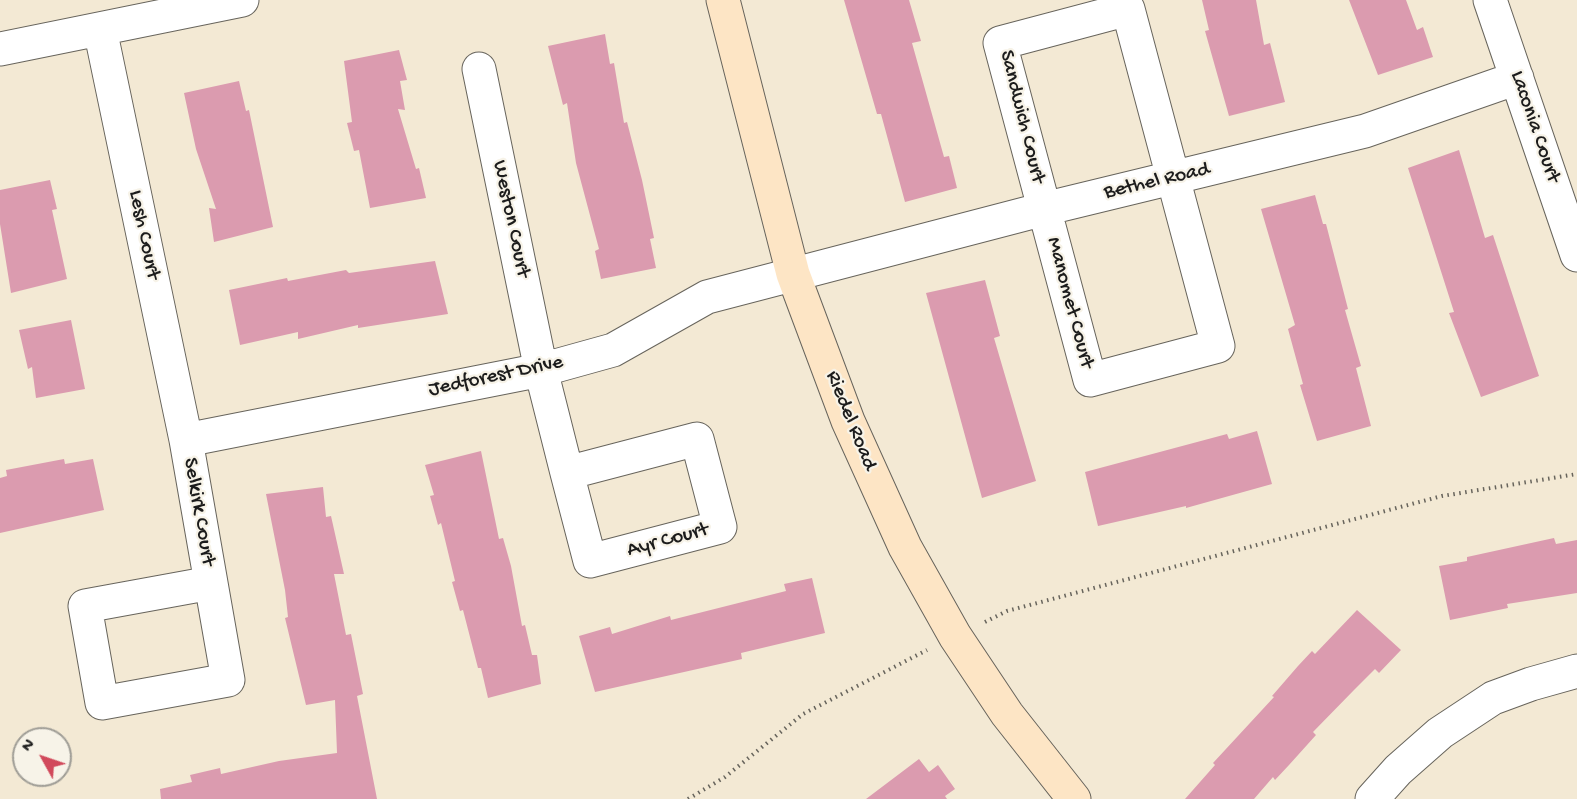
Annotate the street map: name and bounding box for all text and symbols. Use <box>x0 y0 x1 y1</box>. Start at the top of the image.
street label: Sandwich Court <box>992 48 1050 186</box>
street label: Laconia Court <box>1503 68 1565 186</box>
street label: Weston Court <box>485 158 535 280</box>
street label: Bethel Road <box>1102 158 1212 206</box>
street label: Lesh Court <box>121 188 165 282</box>
street label: Manomet Court <box>1039 235 1099 371</box>
street label: Jedforest Drive <box>426 350 566 404</box>
street label: Riedel Road <box>819 368 881 474</box>
street label: Selkirk Court <box>176 456 220 568</box>
street label: Ayr Court <box>625 518 711 564</box>
north arrow <box>12 727 72 787</box>
text: N <box>19 736 40 757</box>

